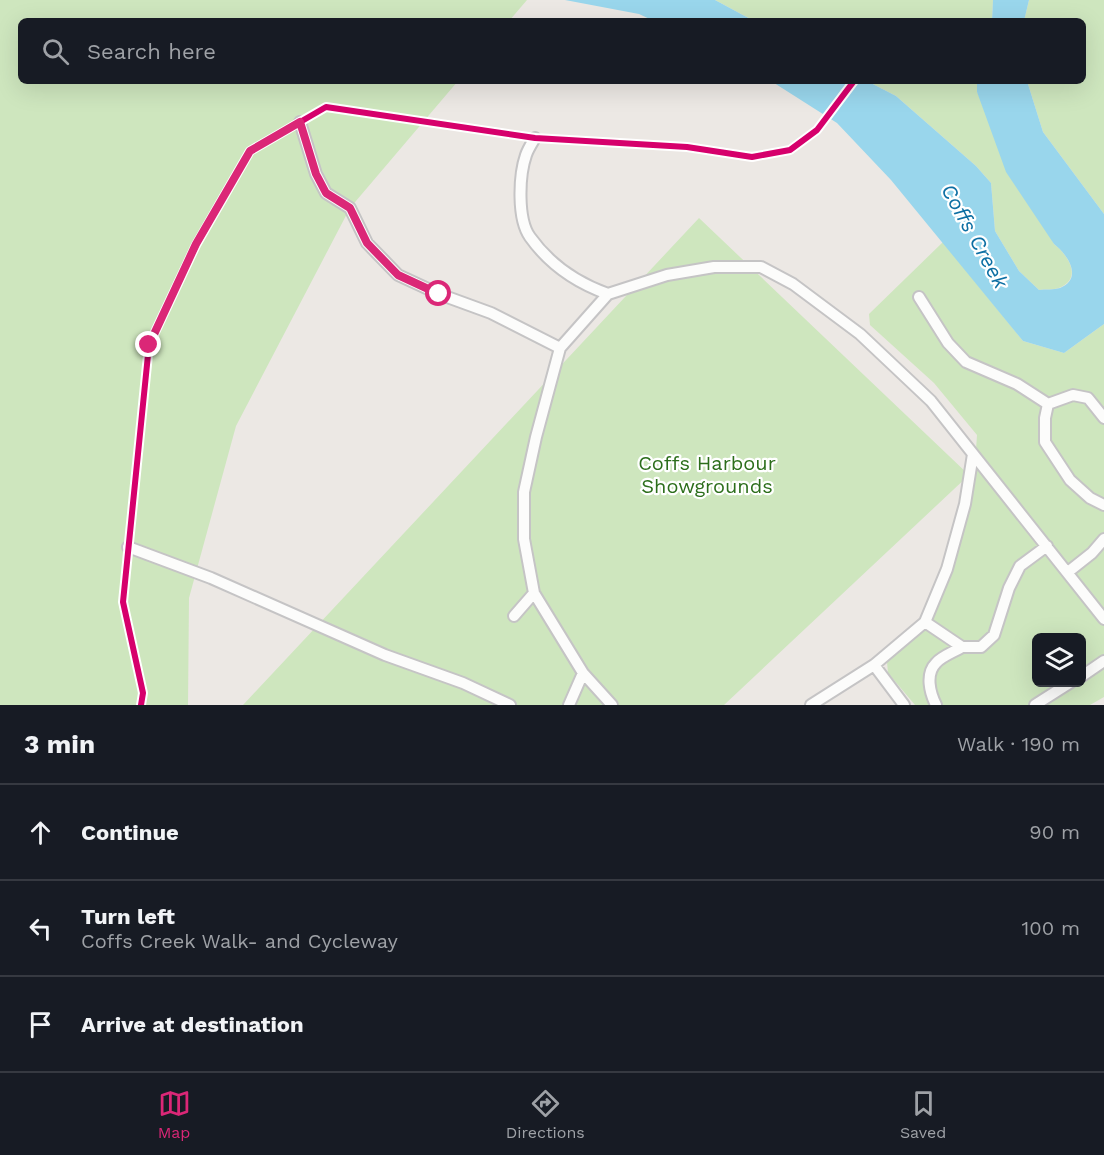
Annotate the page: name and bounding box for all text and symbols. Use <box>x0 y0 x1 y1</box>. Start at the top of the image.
search box <box>18 18 1086 84</box>
icon: search <box>39 35 72 68</box>
text: Search here <box>87 39 216 64</box>
water label: Coffs Creek <box>936 179 1014 293</box>
route start <box>425 280 451 306</box>
route end <box>135 331 161 357</box>
park label: Coffs Harbour Showgrounds <box>638 451 776 498</box>
map controls <box>1032 633 1086 687</box>
button: layers <box>1032 633 1086 687</box>
text: 3 min <box>24 729 95 759</box>
text: Walk · 190 m <box>957 732 1080 756</box>
icon: ahead <box>24 816 57 849</box>
text: Continue <box>81 820 179 845</box>
text: 90 m <box>1029 820 1080 844</box>
text: Turn left <box>81 904 175 929</box>
icon: left <box>24 912 57 945</box>
text: 100 m <box>1021 916 1080 940</box>
text: Coffs Creek Walk- and Cycleway <box>81 929 398 953</box>
icon: arrive <box>24 1008 57 1041</box>
text: Arrive at destination <box>81 1012 304 1037</box>
tab: Map <box>158 1087 191 1142</box>
tab: Directions <box>506 1087 585 1142</box>
tab: Saved <box>900 1087 946 1142</box>

